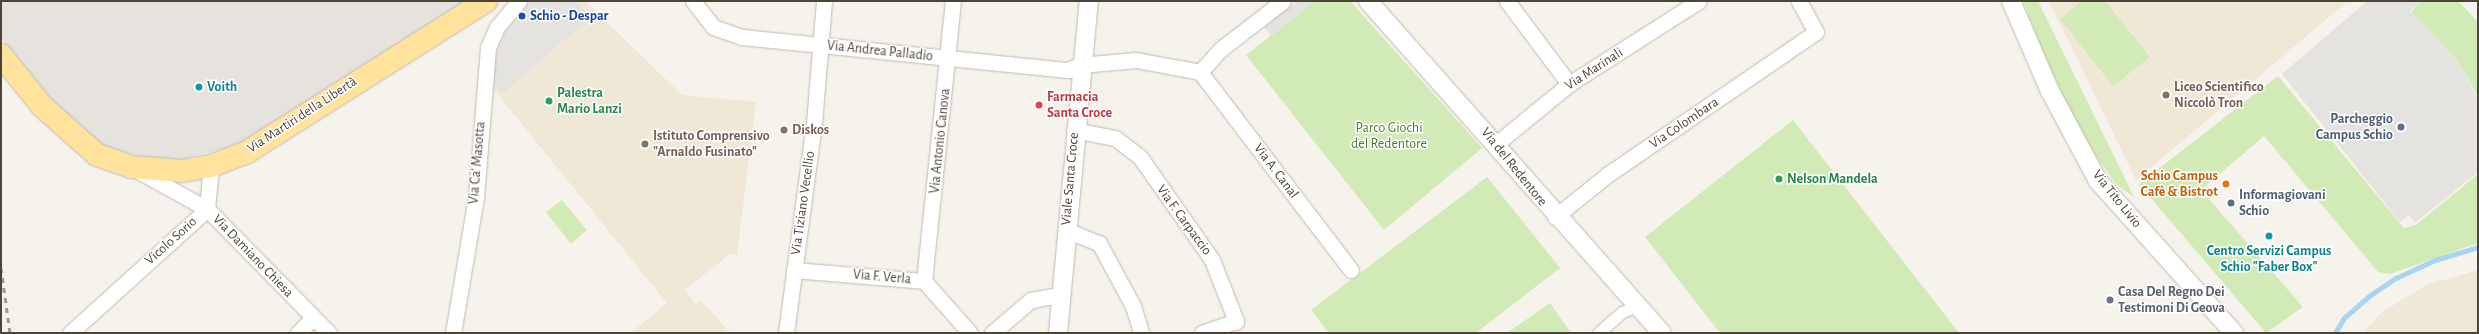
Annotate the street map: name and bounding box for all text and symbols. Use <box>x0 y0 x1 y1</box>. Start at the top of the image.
place label: Schio - Despar <box>530 8 608 24</box>
marker: Schio - Despar <box>517 11 527 21</box>
street label: Via Andrea Palladio <box>826 37 934 65</box>
street label: Via Marinali <box>1562 44 1626 94</box>
street label: Via Martiri della Libertà <box>244 73 360 157</box>
place label: Voith <box>207 79 237 95</box>
place label: Liceo Scientifico Niccolò Tron <box>2174 79 2264 112</box>
marker: Voith <box>194 82 204 92</box>
place label: Palestra Mario Lanzi <box>557 85 622 118</box>
street label: Via Antonio Canova <box>926 88 954 194</box>
place label: Farmacia Santa Croce <box>1047 89 1112 122</box>
marker: Liceo Scientifico Niccolò Tron <box>2161 90 2171 100</box>
street label: Via Colombara <box>1646 94 1722 152</box>
marker: Palestra Mario Lanzi <box>544 96 554 106</box>
marker: Farmacia Santa Croce <box>1034 100 1044 110</box>
place label: Parcheggio Campus Schio <box>2316 111 2393 144</box>
park label: Parco Giochi del Redentore <box>1351 120 1427 152</box>
street label: Via Ca' Masotta <box>465 121 489 205</box>
place label: Diskos <box>792 122 829 138</box>
marker: Parcheggio Campus Schio <box>2396 122 2406 132</box>
street label: Via del Redentore <box>1477 124 1551 210</box>
marker: Diskos <box>779 125 789 135</box>
place label: Istituto Comprensivo "Arnaldo Fusinato" <box>653 128 770 160</box>
street label: Viale Santa Croce <box>1058 132 1082 226</box>
marker: Istituto Comprensivo "Arnaldo Fusinato" <box>640 139 650 149</box>
street label: Via A. Canal <box>1250 140 1302 202</box>
street label: Via Tiziano Vecellio <box>787 150 819 256</box>
street label: Via Tito Livio <box>2089 167 2145 231</box>
place label: Schio Campus Cafè & Bistrot <box>2141 168 2218 200</box>
place label: Nelson Mandela <box>1787 171 1878 187</box>
marker: Nelson Mandela <box>1774 174 1784 184</box>
marker: Schio Campus Cafè & Bistrot <box>2221 179 2231 189</box>
street label: Via F. Carpaccio <box>1153 182 1215 258</box>
place label: Informagiovani Schio <box>2239 187 2326 220</box>
marker: Informagiovani Schio <box>2226 198 2236 208</box>
street label: Via Damiano Chiesa <box>209 211 297 301</box>
street label: Vicolo Sorio <box>142 213 200 269</box>
marker: Centro Servizi Campus Schio "Faber Box" <box>2264 231 2274 241</box>
place label: Centro Servizi Campus Schio "Faber Box" <box>2207 243 2331 276</box>
street label: Via F. Verla <box>852 266 912 288</box>
place label: Casa Del Regno Dei Testimoni Di Geova <box>2118 284 2225 316</box>
marker: Casa Del Regno Dei Testimoni Di Geova <box>2105 295 2115 305</box>

